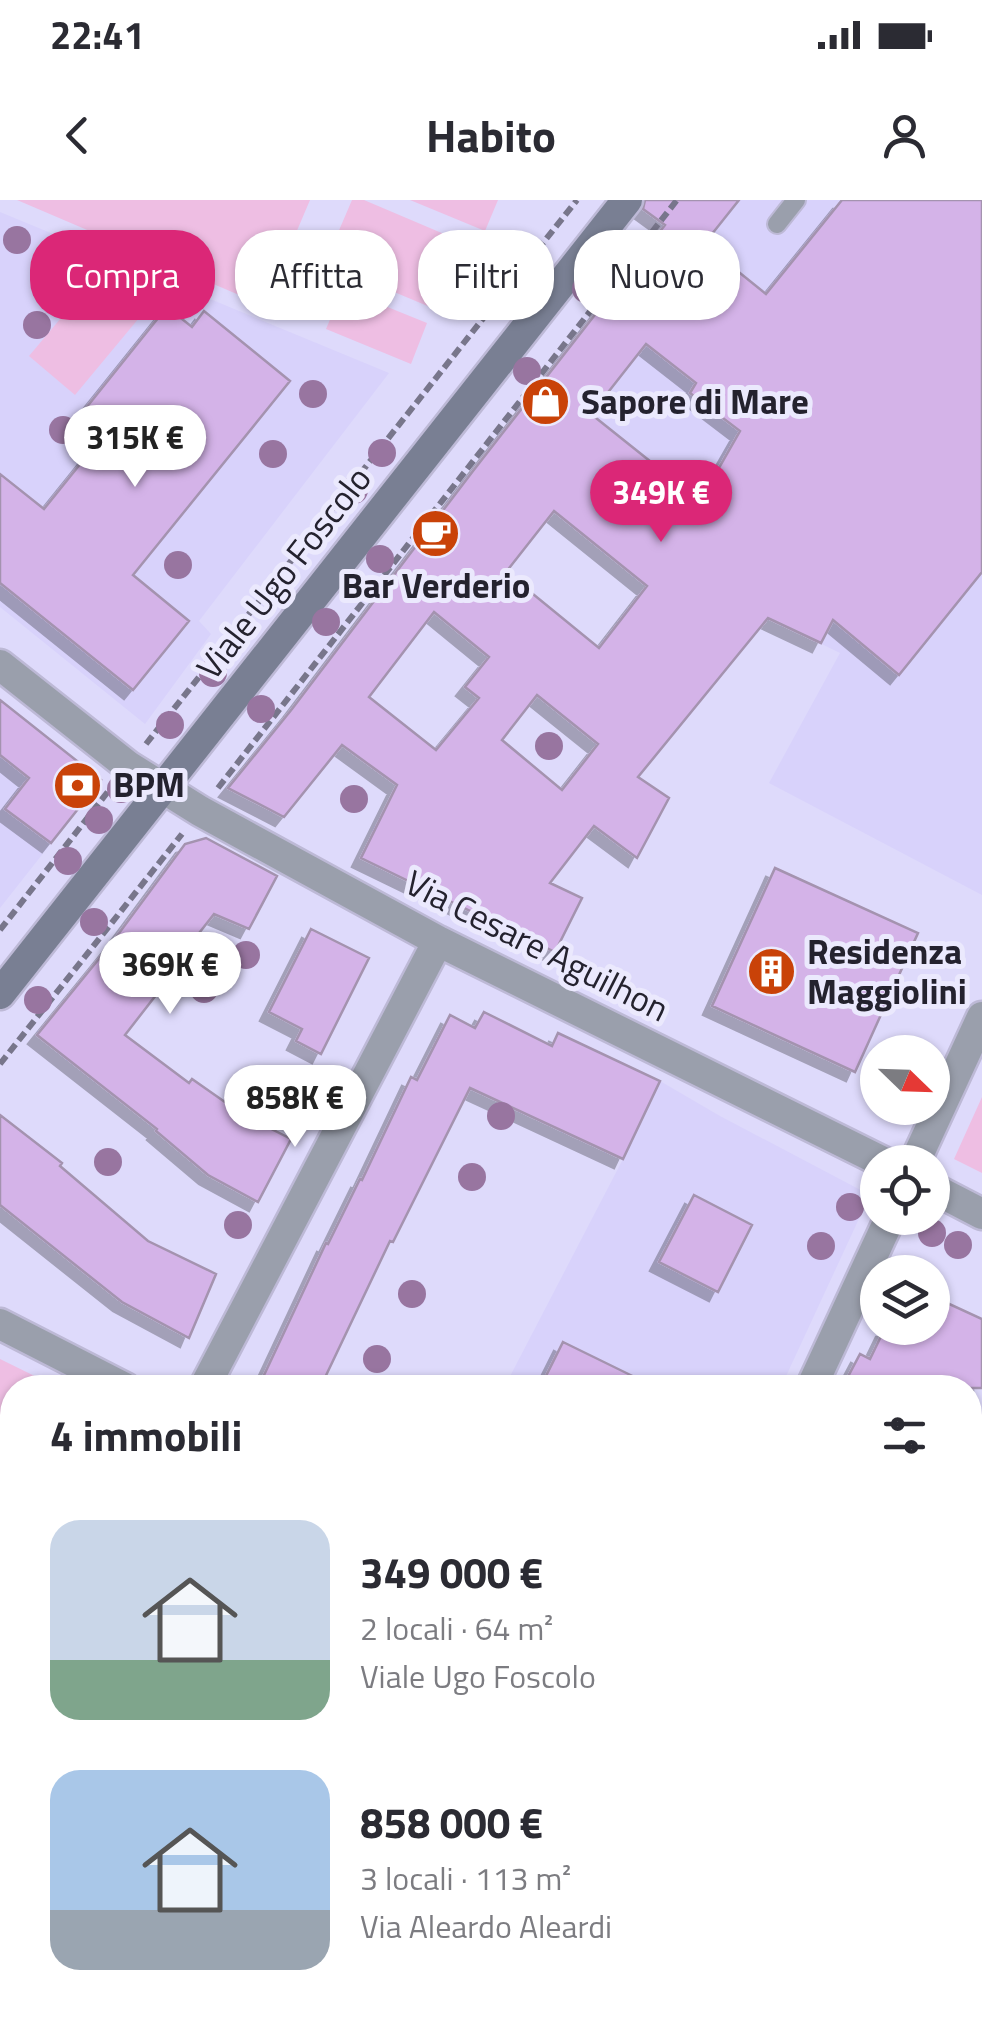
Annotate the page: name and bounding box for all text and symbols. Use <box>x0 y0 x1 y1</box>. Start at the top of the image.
text: 22:41 <box>50 6 145 64</box>
text: Habito <box>426 101 556 169</box>
icon: back <box>50 108 105 163</box>
icon: person <box>877 108 932 163</box>
chip: Compra <box>30 230 215 320</box>
chip: Affitta <box>235 230 398 320</box>
chip: Filtri <box>418 230 554 320</box>
chip: Nuovo <box>574 230 740 320</box>
place label: Sapore di Mare <box>581 374 809 428</box>
shop icon: Sapore di Mare <box>520 376 572 428</box>
pin: 315K € <box>54 405 216 490</box>
text: 315K € <box>86 413 184 461</box>
street label: Viale Ugo Foscolo <box>183 454 384 691</box>
pin: 349K € <box>580 460 742 545</box>
text: 349K € <box>612 468 710 516</box>
cafe icon: Bar Verderio <box>410 508 462 560</box>
place label: Bar Verderio <box>342 558 530 612</box>
place label: BPM <box>113 757 185 811</box>
bank icon: BPM <box>52 759 104 811</box>
street label: Via Cesare Aguilhon <box>396 855 679 1035</box>
place label: Residenza Maggiolini <box>807 924 967 1018</box>
pin: 369K € <box>89 932 251 1017</box>
text: 369K € <box>121 940 219 988</box>
building icon: Residenza Maggiolini <box>746 946 798 998</box>
north arrow <box>860 1035 950 1125</box>
map controls <box>860 1035 950 1345</box>
pin: 858K € <box>214 1065 376 1150</box>
text: 858K € <box>246 1073 344 1121</box>
button: locate <box>860 1145 950 1235</box>
button: layers <box>860 1255 950 1345</box>
text: 4 immobili <box>50 1403 242 1467</box>
icon: filters <box>877 1408 932 1463</box>
text: 349 000 € <box>360 1540 543 1604</box>
icon: home <box>130 1560 250 1680</box>
text: 2 locali · 64 m² <box>360 1604 553 1652</box>
text: Viale Ugo Foscolo <box>360 1652 596 1700</box>
text: 858 000 € <box>360 1790 543 1854</box>
icon: home <box>130 1810 250 1930</box>
text: 3 locali · 113 m² <box>360 1854 571 1902</box>
text: Via Aleardo Aleardi <box>360 1902 612 1950</box>

